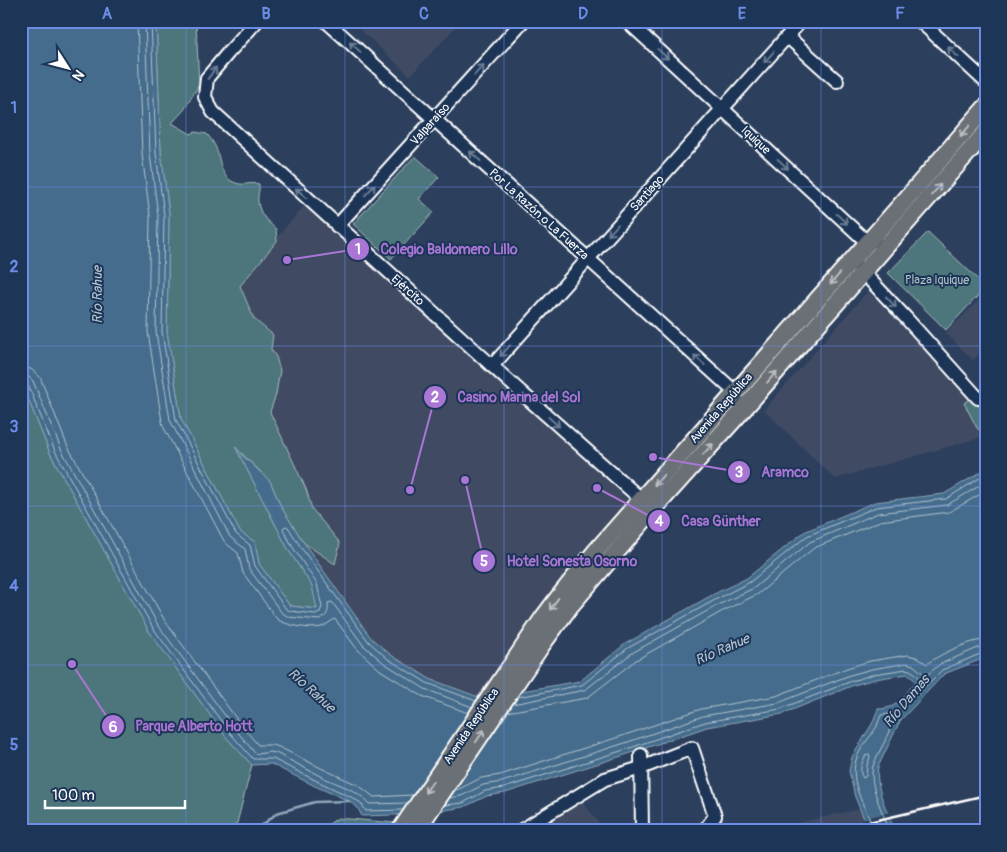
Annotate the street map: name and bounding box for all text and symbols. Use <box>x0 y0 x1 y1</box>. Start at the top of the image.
text: A <box>102 4 113 24</box>
text: B <box>261 4 271 24</box>
text: C <box>419 4 429 24</box>
text: D <box>578 4 588 24</box>
text: E <box>738 4 747 24</box>
text: F <box>895 4 905 24</box>
one-way arrow <box>348 41 361 53</box>
north arrow <box>42 42 92 92</box>
one-way arrow <box>946 46 959 57</box>
one-way arrow <box>657 48 670 60</box>
one-way arrow <box>763 51 775 64</box>
one-way arrow <box>473 63 485 76</box>
one-way arrow <box>207 66 217 80</box>
text: N <box>68 67 88 84</box>
text: 1 <box>11 98 17 118</box>
street label: Valparaíso <box>407 100 454 149</box>
street label: Iquique <box>738 123 774 158</box>
one-way arrow <box>959 124 971 137</box>
one-way arrow <box>469 150 482 162</box>
one-way arrow <box>776 158 789 170</box>
street label: Por La Razón o La Fuerza <box>486 166 592 263</box>
street label: Santiago <box>627 172 668 215</box>
one-way arrow <box>364 183 376 196</box>
one-way arrow <box>930 183 942 196</box>
one-way arrow <box>295 187 308 199</box>
one-way arrow <box>836 213 849 225</box>
one-way arrow <box>608 224 619 237</box>
callout: Colegio Baldomero Lillo <box>345 234 527 263</box>
text: 1 <box>355 240 361 259</box>
text: Colegio Baldomero Lillo <box>380 241 518 258</box>
text: 2 <box>10 257 19 277</box>
water label: Río Rahue <box>89 264 106 324</box>
street label: Ejército <box>388 272 428 309</box>
one-way arrow <box>829 272 841 285</box>
park label: Plaza Iquique <box>905 273 969 288</box>
one-way arrow <box>885 295 897 308</box>
one-way arrow <box>499 345 511 358</box>
one-way arrow <box>693 354 706 365</box>
street label: Avenida República <box>687 370 756 447</box>
one-way arrow <box>766 370 778 383</box>
callout: Casino Marina del Sol <box>422 383 590 412</box>
text: 2 <box>431 388 439 407</box>
text: Casino Marina del Sol <box>457 389 581 406</box>
one-way arrow <box>547 416 560 428</box>
text: 3 <box>10 417 19 437</box>
one-way arrow <box>702 442 714 455</box>
callout: Aramco <box>726 458 819 487</box>
text: 3 <box>735 463 743 482</box>
text: Aramco <box>761 464 809 481</box>
one-way arrow <box>654 473 665 486</box>
callout: Casa Günther <box>647 506 771 535</box>
text: 4 <box>655 512 664 531</box>
text: Casa Günther <box>681 513 762 530</box>
callout: Hotel Sonesta Osorno <box>472 546 647 575</box>
text: 5 <box>480 552 488 571</box>
text: Hotel Sonesta Osorno <box>507 553 638 570</box>
text: 4 <box>9 576 19 596</box>
one-way arrow <box>548 597 559 610</box>
water label: Río Rahue <box>692 629 754 669</box>
water label: Río Rahue <box>285 665 340 717</box>
water label: Río Damas <box>880 670 934 731</box>
street label: Avenida República <box>440 685 503 767</box>
callout: Parque Alberto Hott <box>101 712 263 741</box>
text: 6 <box>109 718 118 737</box>
text: Parque Alberto Hott <box>135 718 253 735</box>
one-way arrow <box>475 730 485 744</box>
text: 5 <box>10 735 19 755</box>
scale bar <box>45 777 185 809</box>
one-way arrow <box>424 780 435 794</box>
text: 100 m <box>52 786 95 805</box>

